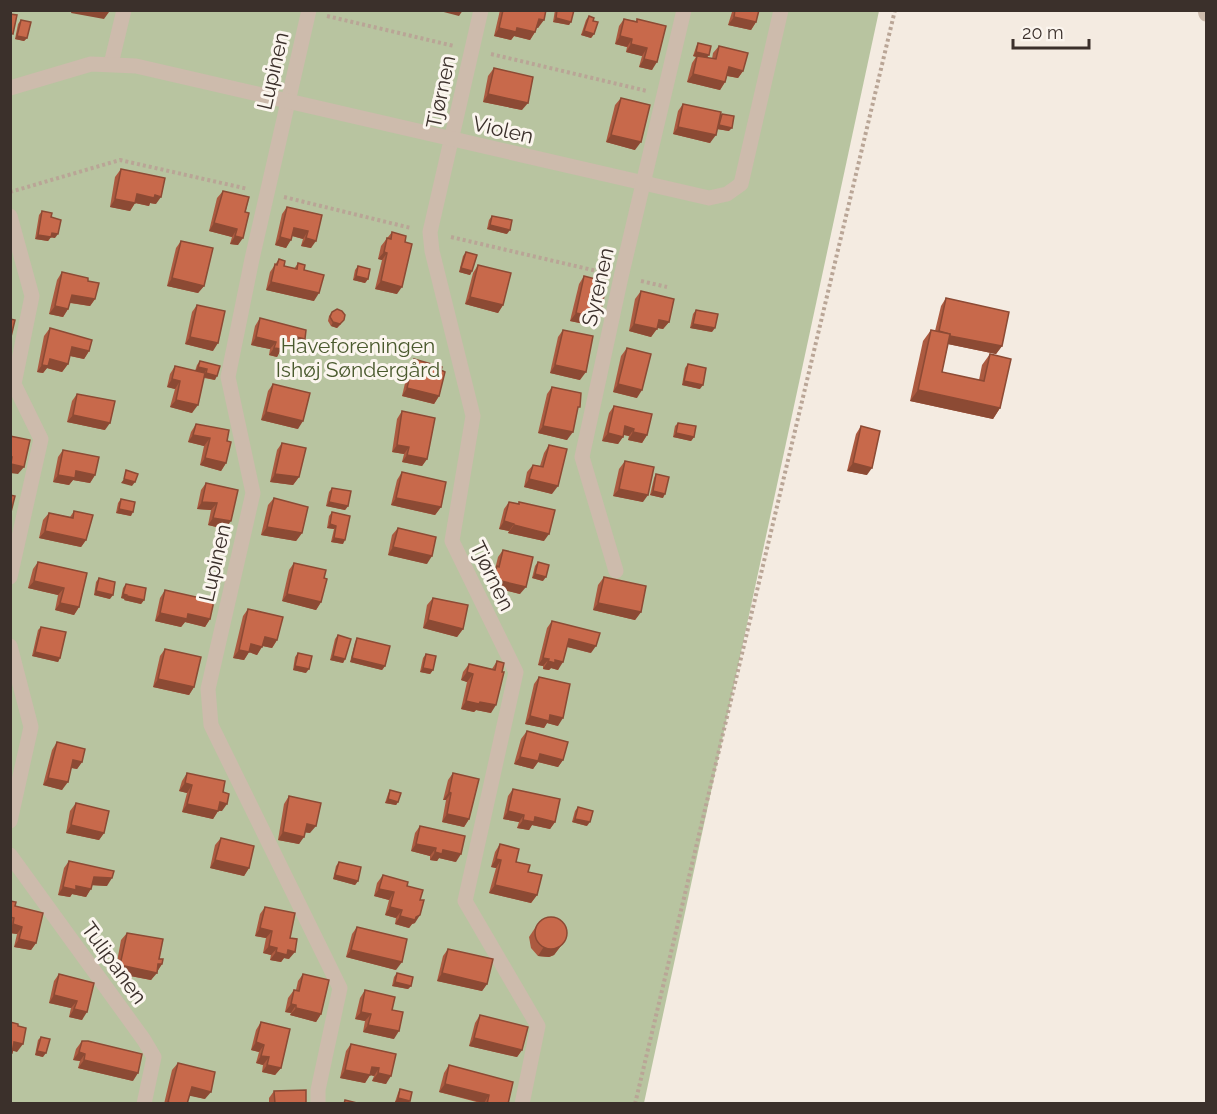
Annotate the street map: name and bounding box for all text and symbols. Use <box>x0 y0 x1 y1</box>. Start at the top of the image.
scale bar <box>1013 12 1090 50</box>
text: 20 m <box>1022 22 1064 43</box>
street label: Lupinen <box>251 30 294 112</box>
street label: Tjørnen <box>421 53 460 131</box>
street label: Violen <box>470 110 536 149</box>
street label: Syrenen <box>576 245 619 329</box>
park label: Haveforeningen Ishøj Søndergård <box>276 333 440 382</box>
street label: Lupinen <box>193 522 236 604</box>
street label: Tjørnen <box>465 537 520 615</box>
street label: Tulipanen <box>76 917 152 1008</box>

